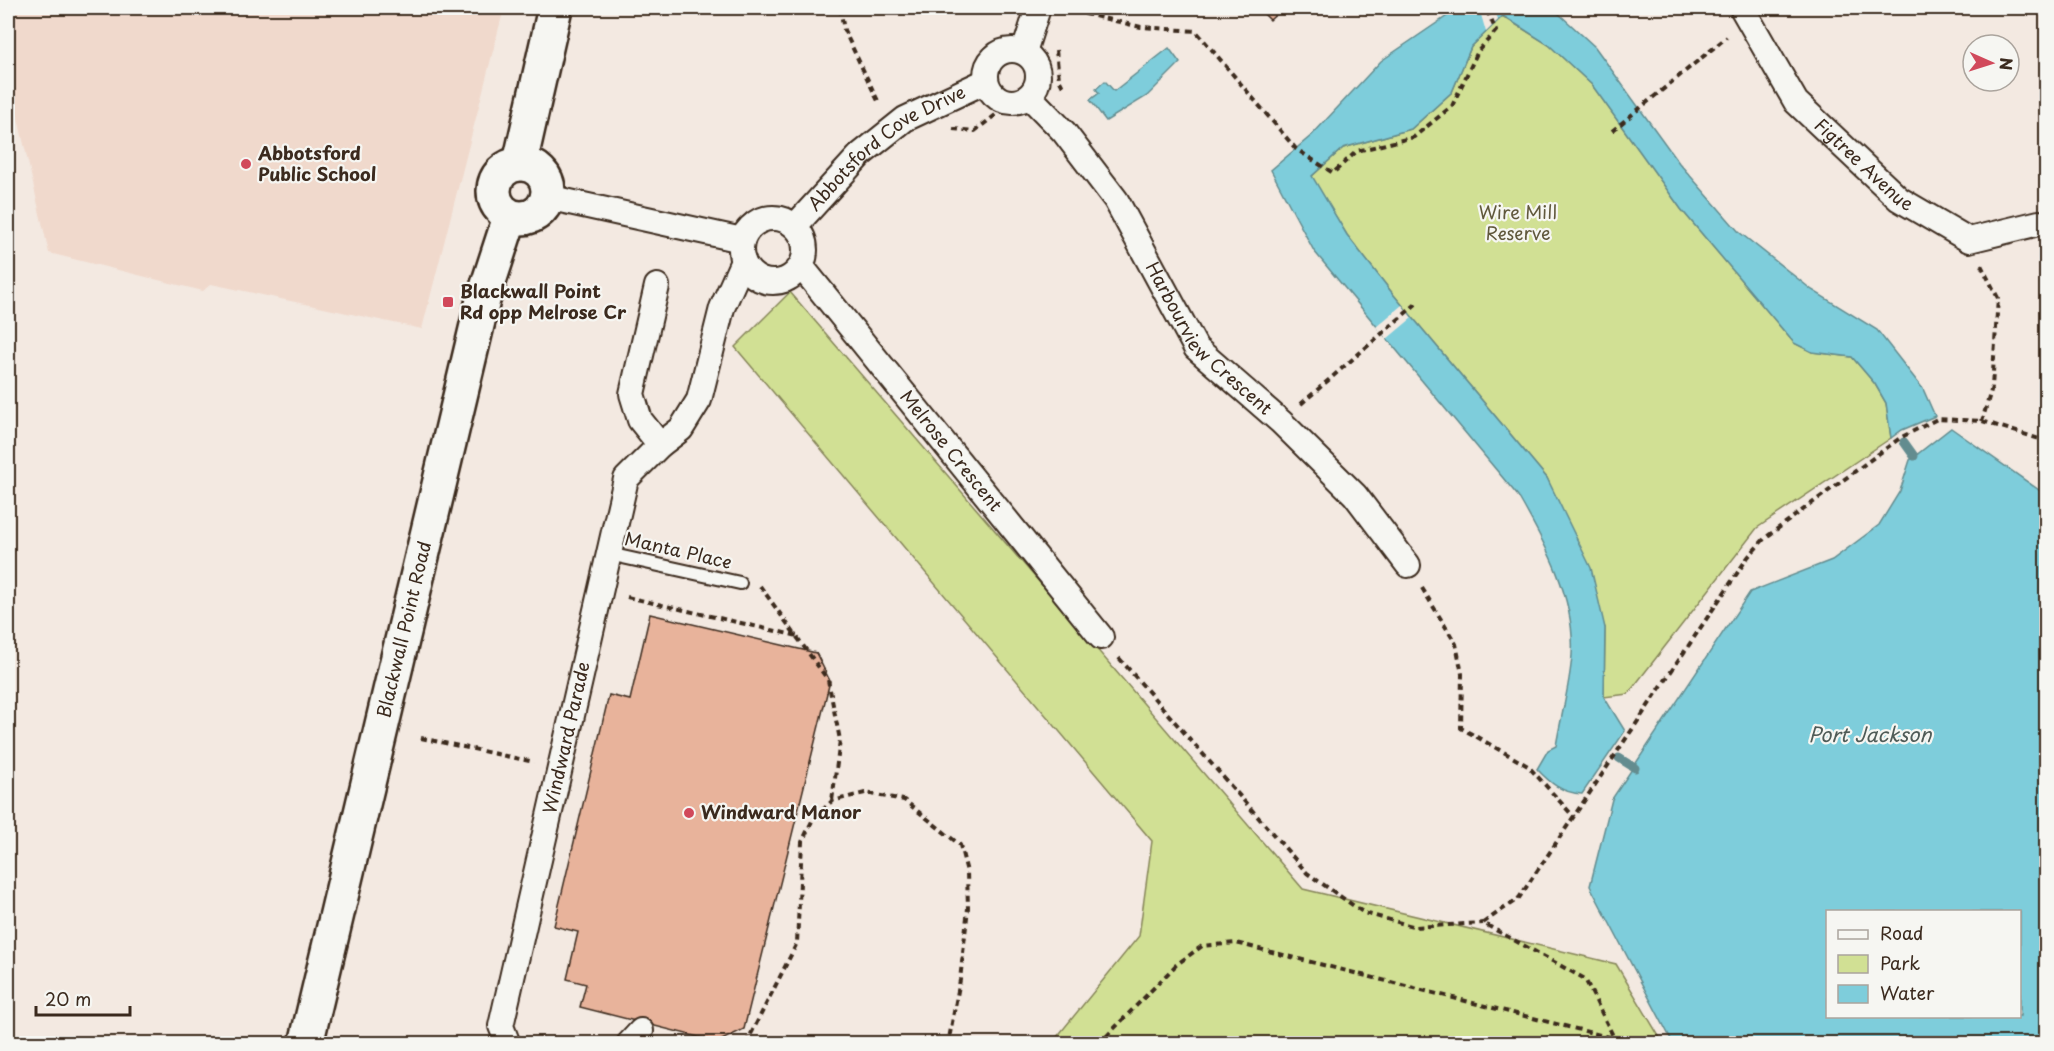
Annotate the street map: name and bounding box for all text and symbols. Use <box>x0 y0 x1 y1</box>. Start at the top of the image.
north arrow <box>1961 33 2021 93</box>
text: N <box>1995 57 2019 71</box>
street label: Abbotsford Cove Drive <box>801 78 969 216</box>
street label: Figtree Avenue <box>1809 111 1919 217</box>
place label: Abbotsford Public School <box>257 139 376 187</box>
marker: Abbotsford Public School <box>239 157 253 171</box>
park label: Wire Mill Reserve <box>1479 198 1557 246</box>
street label: Harbourview Crescent <box>1140 256 1279 421</box>
place label: Blackwall Point Rd opp Melrose Cr <box>460 277 627 325</box>
marker: Blackwall Point Rd opp Melrose Cr <box>441 295 455 309</box>
street label: Melrose Crescent <box>894 383 1009 517</box>
street label: Manta Place <box>622 524 735 575</box>
street label: Blackwall Point Road <box>369 538 437 720</box>
street label: Windward Parade <box>535 659 596 816</box>
water label: Port Jackson <box>1809 719 1932 749</box>
place label: Windward Manor <box>701 798 862 825</box>
marker: Windward Manor <box>682 806 696 820</box>
legend <box>1826 910 2021 1018</box>
text: Road <box>1880 919 1924 946</box>
text: Park <box>1880 949 1920 976</box>
scale bar <box>36 979 130 1017</box>
text: Water <box>1880 979 1935 1006</box>
text: 20 m <box>45 985 91 1012</box>

